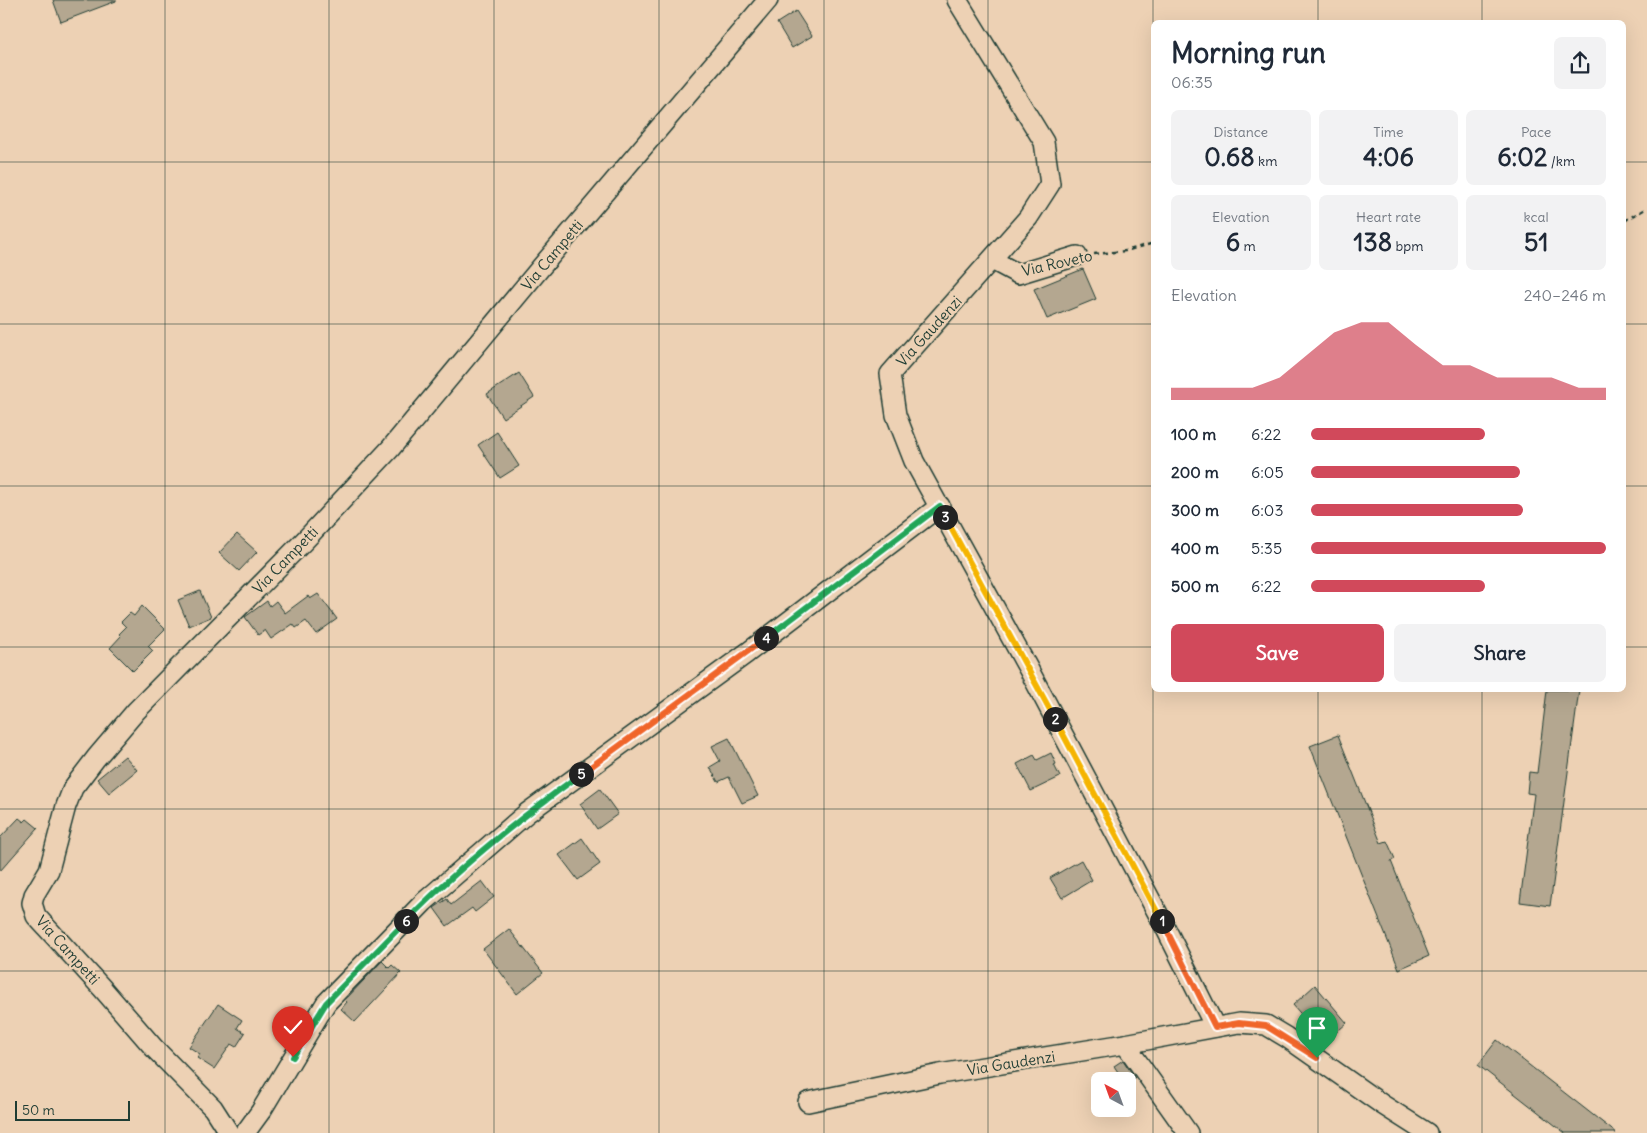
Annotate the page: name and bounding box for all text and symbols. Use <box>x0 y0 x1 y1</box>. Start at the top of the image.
text: Morning run <box>1171 35 1326 71</box>
button: share <box>1554 37 1606 89</box>
text: 06:35 <box>1171 72 1213 92</box>
text: Distance <box>1213 123 1268 141</box>
text: Time <box>1373 123 1404 141</box>
text: Pace <box>1521 123 1551 141</box>
text: 0.68 <box>1204 141 1255 173</box>
text: 4:06 <box>1363 141 1414 173</box>
text: 6:02 <box>1497 141 1547 173</box>
text: km <box>1255 152 1277 170</box>
text: /km <box>1547 152 1575 170</box>
text: Elevation <box>1212 208 1270 226</box>
text: Heart rate <box>1356 208 1421 226</box>
text: kcal <box>1524 208 1549 226</box>
street label: Via Campetti <box>517 216 587 294</box>
text: 6 <box>1226 226 1240 258</box>
text: 138 <box>1354 226 1392 258</box>
text: 51 <box>1524 226 1548 258</box>
text: m <box>1240 237 1256 255</box>
text: bpm <box>1392 237 1423 255</box>
street label: Via Roveto <box>1020 246 1094 280</box>
text: Elevation <box>1171 285 1237 305</box>
text: 240–246 m <box>1524 285 1606 305</box>
street label: Via Gaudenzi <box>892 292 966 370</box>
text: 100 m <box>1171 424 1216 444</box>
text: 6:22 <box>1251 424 1281 444</box>
text: 200 m <box>1171 462 1219 482</box>
text: 6:05 <box>1251 462 1284 482</box>
text: 300 m <box>1171 500 1219 520</box>
text: 6:03 <box>1251 500 1283 520</box>
pin: 3 <box>932 504 958 530</box>
text: 3 <box>942 508 949 526</box>
street label: Via Campetti <box>248 522 322 598</box>
text: 400 m <box>1171 538 1219 558</box>
text: 5:35 <box>1251 538 1282 558</box>
text: 500 m <box>1171 576 1219 596</box>
text: 6:22 <box>1251 576 1281 596</box>
button: Save <box>1171 624 1384 682</box>
button: Share <box>1394 624 1606 682</box>
pin: 4 <box>754 626 778 650</box>
text: 4 <box>762 629 771 647</box>
pin: 2 <box>1042 706 1068 732</box>
text: 2 <box>1052 710 1059 728</box>
pin: 5 <box>568 762 594 786</box>
text: 5 <box>577 765 586 783</box>
pin: 6 <box>394 908 418 934</box>
pin: 1 <box>1150 908 1174 934</box>
street label: Via Campetti <box>32 912 104 988</box>
text: 6 <box>402 912 411 930</box>
text: 1 <box>1160 912 1165 930</box>
pin <box>272 1006 314 1057</box>
pin <box>1296 1007 1338 1058</box>
icon: check <box>279 1013 307 1041</box>
icon: arrive <box>1303 1014 1331 1042</box>
street label: Via Gaudenzi <box>966 1047 1056 1079</box>
north arrow <box>1091 1072 1136 1118</box>
map controls <box>1091 1072 1136 1117</box>
scale bar <box>15 1098 130 1121</box>
text: 50 m <box>22 1101 55 1119</box>

